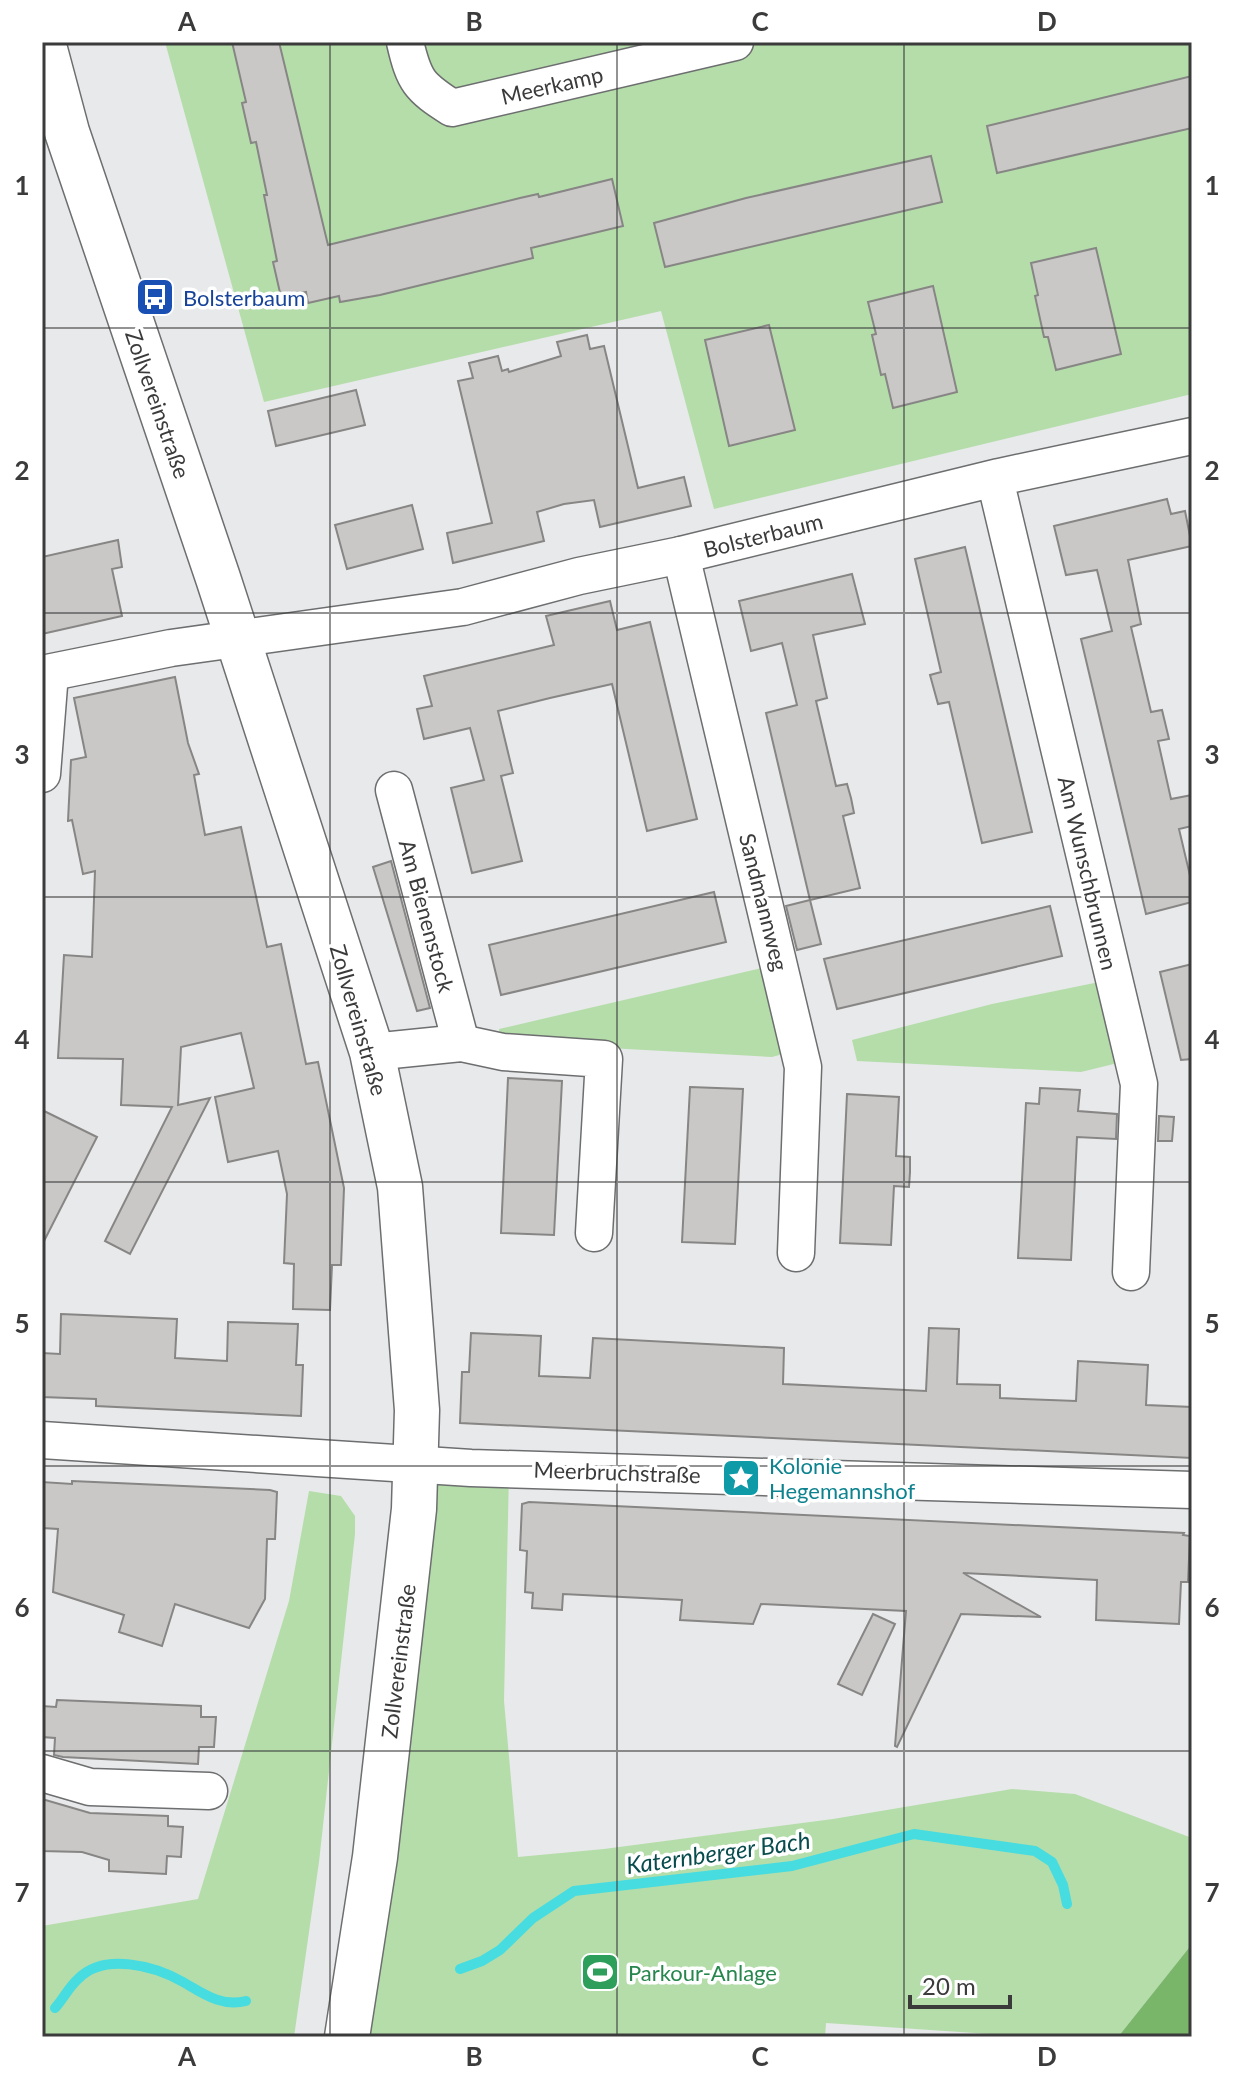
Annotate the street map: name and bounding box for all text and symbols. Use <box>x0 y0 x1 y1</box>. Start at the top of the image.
text: A <box>177 5 197 37</box>
text: B <box>465 5 483 37</box>
text: C <box>751 5 769 37</box>
text: D <box>1037 5 1057 37</box>
street label: Meerkamp <box>498 60 606 110</box>
text: 1 <box>14 169 30 201</box>
text: 1 <box>1204 169 1220 201</box>
bus stop icon: Bolsterbaum <box>134 276 176 318</box>
place label: Bolsterbaum <box>183 284 305 311</box>
street label: Zollvereinstraße <box>120 326 196 482</box>
text: 2 <box>14 454 30 486</box>
text: 2 <box>1204 454 1220 486</box>
street label: Bolsterbaum <box>700 507 826 563</box>
text: 3 <box>14 738 30 770</box>
text: 3 <box>1204 738 1220 770</box>
street label: Am Wunschbrunnen <box>1053 773 1123 973</box>
street label: Sandmannweg <box>734 830 794 974</box>
street label: Am Bienenstock <box>394 837 461 996</box>
street label: Zollvereinstraße <box>325 942 393 1098</box>
text: 4 <box>14 1023 30 1055</box>
text: 4 <box>1204 1023 1220 1055</box>
text: 5 <box>14 1307 30 1339</box>
text: 5 <box>1204 1307 1220 1339</box>
place label: Kolonie Hegemannshof <box>769 1452 916 1504</box>
street label: Meerbruchstraße <box>533 1456 701 1488</box>
place icon: Kolonie Hegemannshof <box>720 1457 762 1499</box>
street label: Zollvereinstraße <box>375 1582 421 1740</box>
text: 6 <box>14 1591 30 1623</box>
text: 6 <box>1204 1591 1220 1623</box>
water label: Katernberger Bach <box>624 1825 812 1879</box>
text: 7 <box>14 1876 30 1908</box>
text: 7 <box>1204 1876 1220 1908</box>
sports icon: Parkour-Anlage <box>579 1951 621 1993</box>
place label: Parkour-Anlage <box>628 1959 777 1986</box>
scale bar <box>910 1959 1010 2009</box>
text: 20 m <box>922 1971 976 2000</box>
text: A <box>177 2040 197 2072</box>
text: B <box>465 2040 483 2072</box>
text: C <box>751 2040 769 2072</box>
text: D <box>1037 2040 1057 2072</box>

